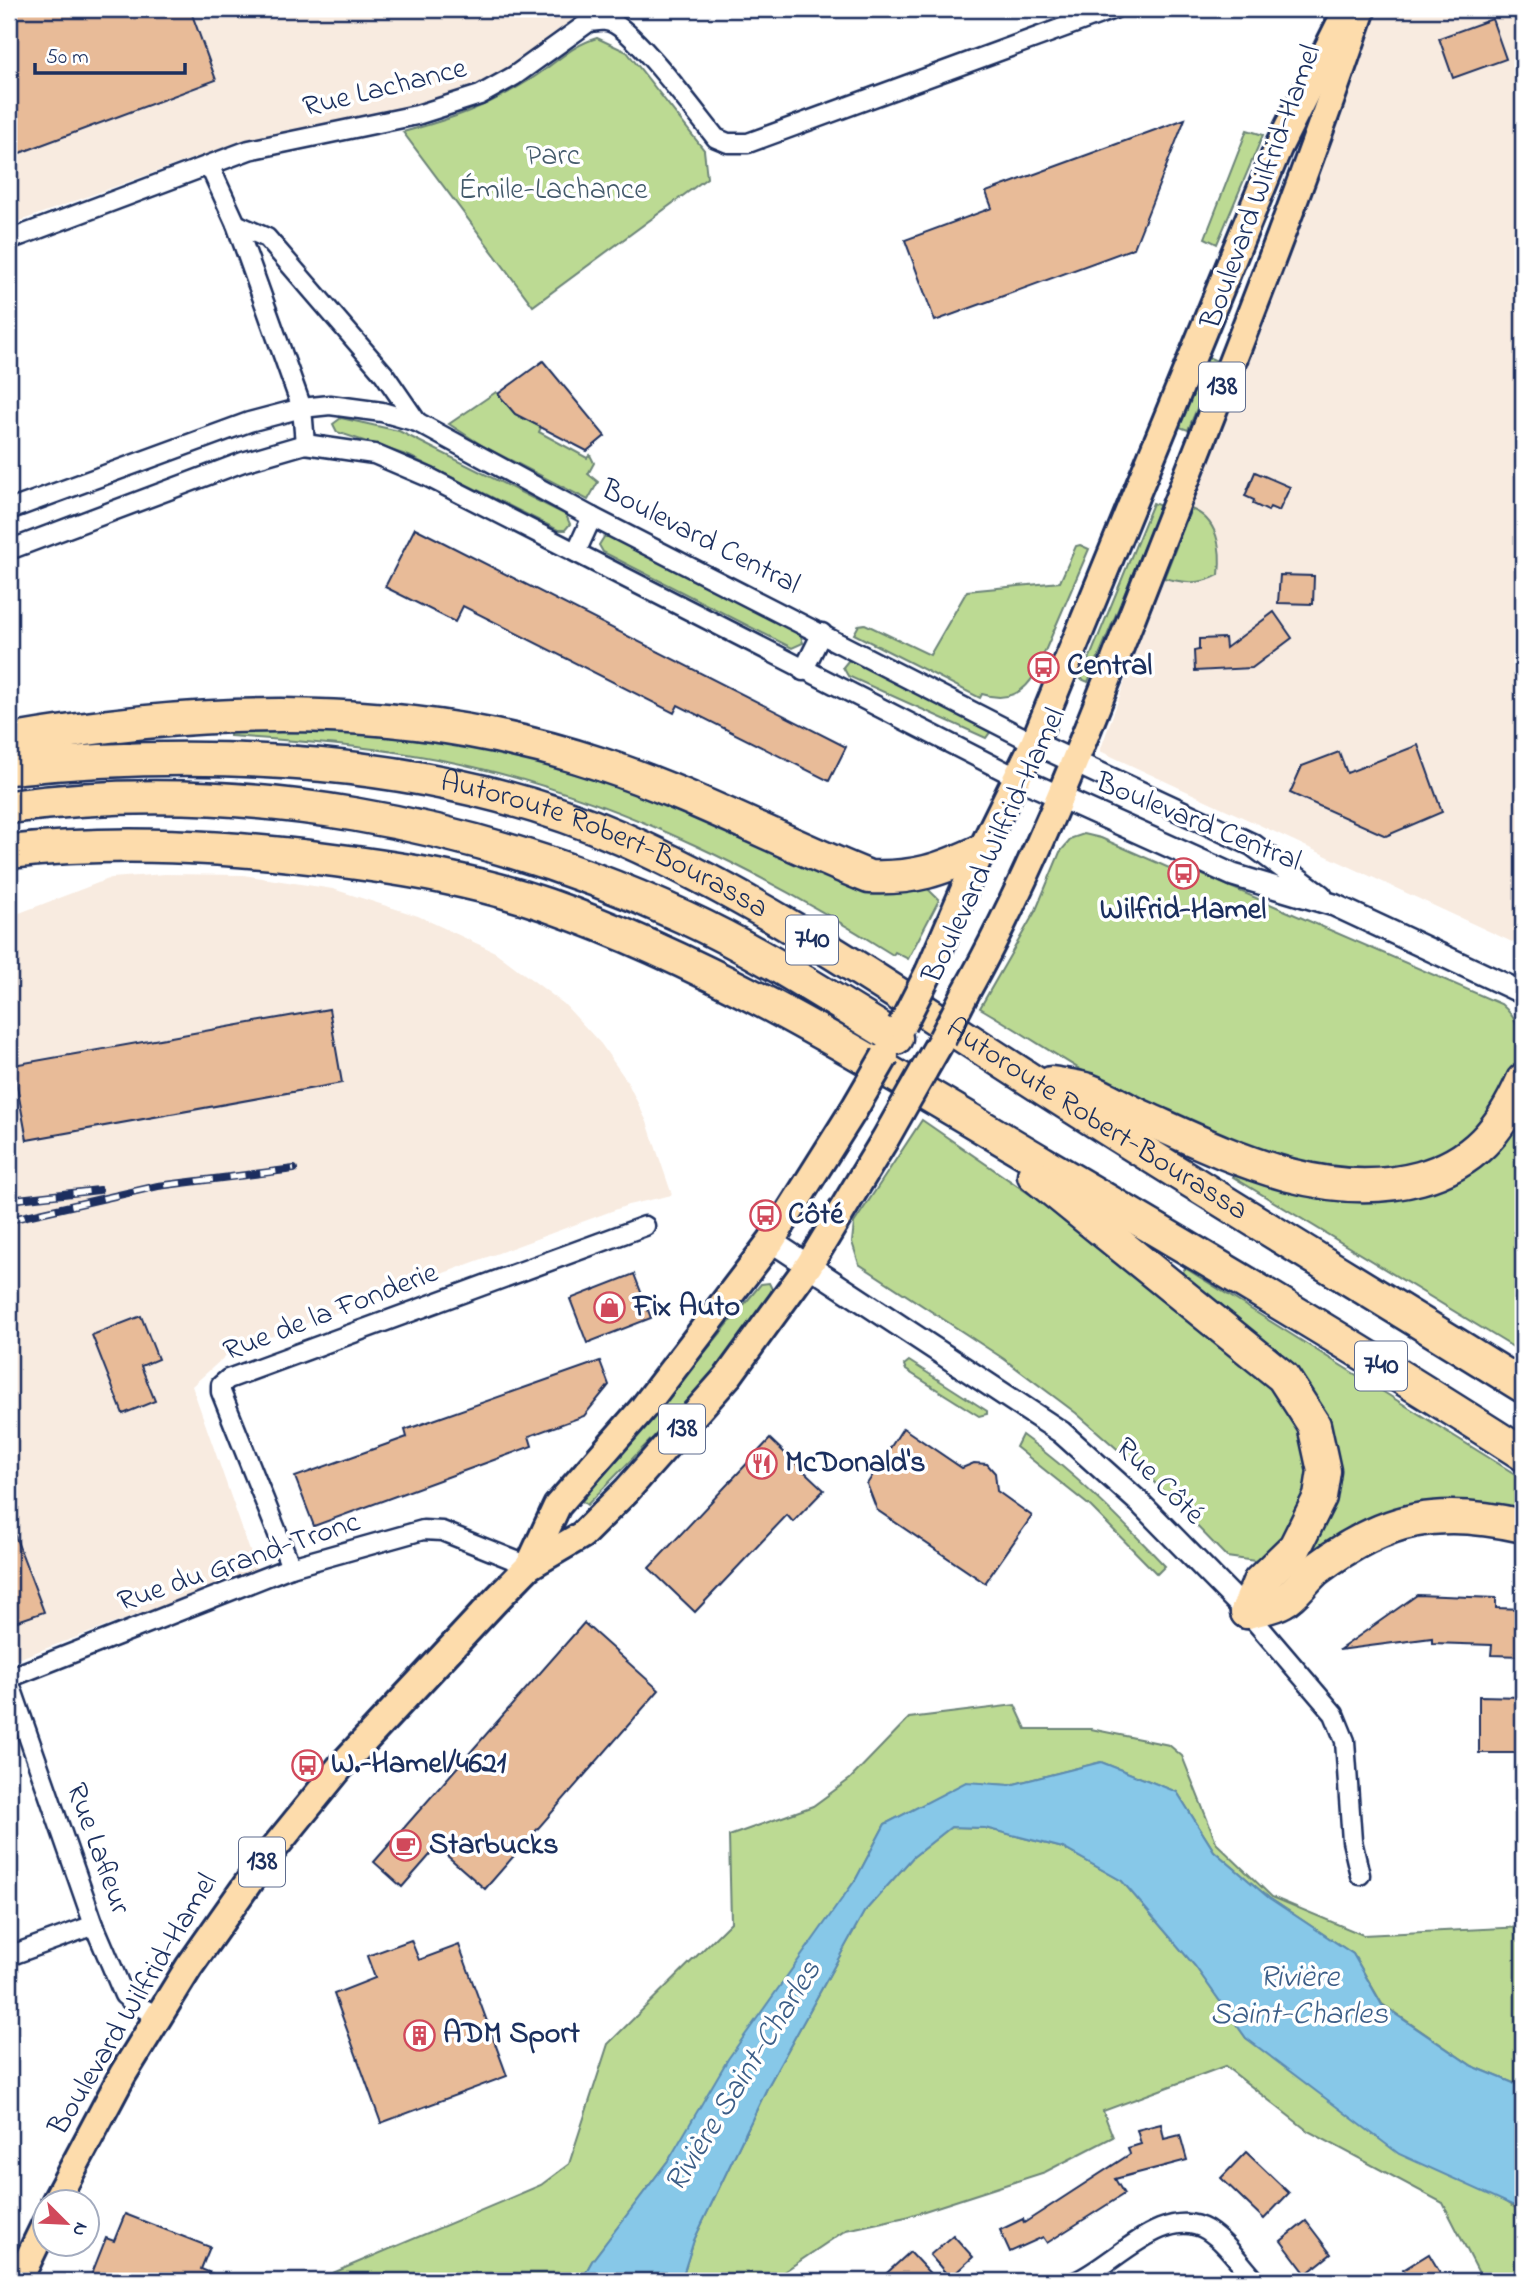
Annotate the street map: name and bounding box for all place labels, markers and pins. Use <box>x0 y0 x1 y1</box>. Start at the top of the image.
place label: Central <box>1067 645 1152 689</box>
bus stop icon: Central <box>1027 650 1061 684</box>
bus stop icon: Wilfrid-Hamel <box>1166 856 1200 890</box>
place label: Wilfrid-Hamel <box>1100 889 1266 933</box>
place label: Côté <box>788 1194 845 1238</box>
bus stop icon: Côté <box>748 1199 782 1233</box>
place label: Fix Auto <box>631 1286 740 1330</box>
shop icon: Fix Auto <box>593 1291 627 1325</box>
place label: McDonald's <box>785 1442 925 1486</box>
restaurant icon: McDonald's <box>745 1447 779 1481</box>
place label: W.-Hamel/4621 <box>331 1743 507 1787</box>
bus stop icon: W.-Hamel/4621 <box>291 1748 325 1782</box>
place label: Starbucks <box>429 1824 558 1868</box>
cafe icon: Starbucks <box>389 1829 423 1863</box>
place label: ADM Sport <box>443 2013 581 2057</box>
building icon: ADM Sport <box>403 2018 437 2052</box>

